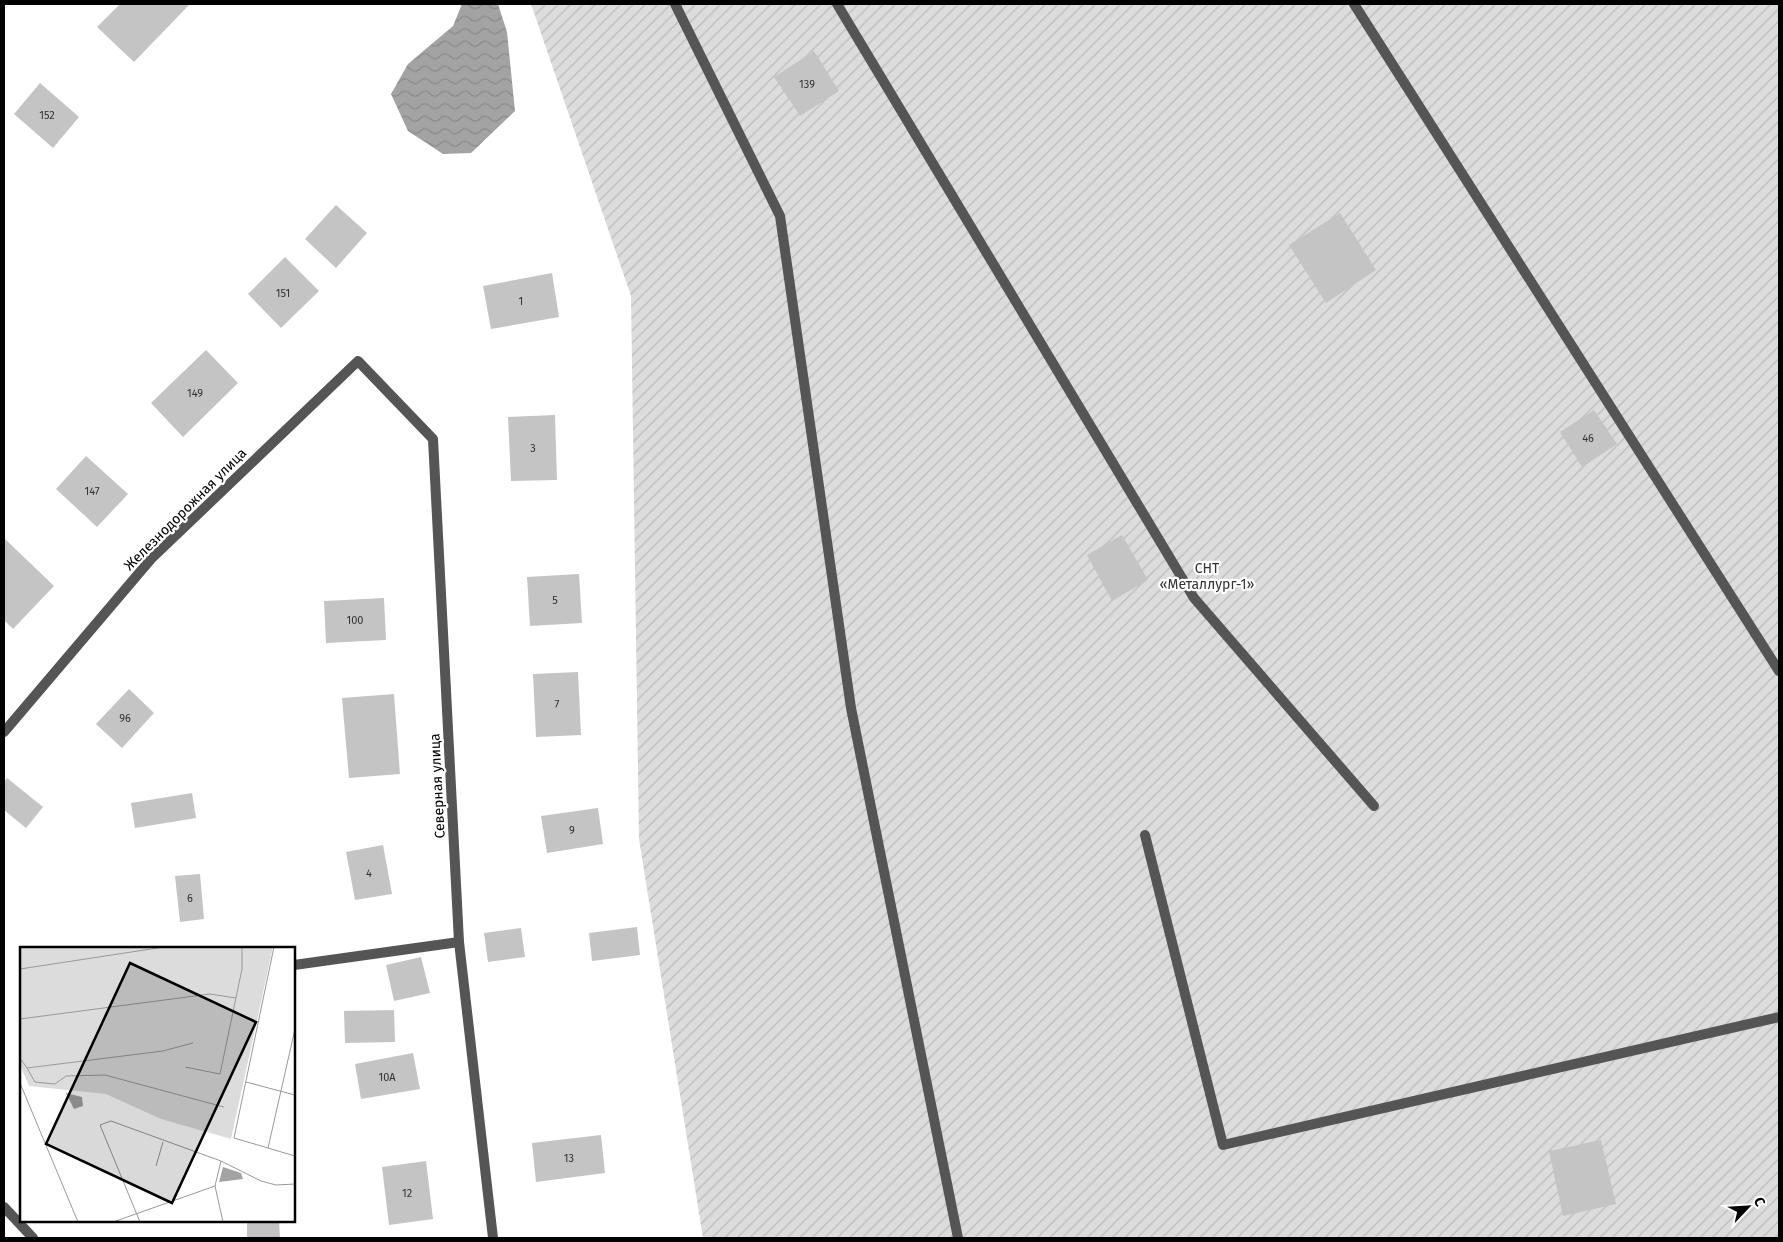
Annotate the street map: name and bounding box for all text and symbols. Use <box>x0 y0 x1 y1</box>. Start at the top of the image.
house number: 139 <box>799 78 815 91</box>
house number: 152 <box>39 109 55 122</box>
house number: 151 <box>276 287 290 300</box>
house number: 1 <box>519 295 523 308</box>
house number: 149 <box>187 387 203 400</box>
house number: 46 <box>1582 432 1594 445</box>
house number: 3 <box>530 442 536 455</box>
street label: Железнодорожная улица <box>121 445 250 574</box>
house number: 147 <box>84 485 100 498</box>
park label: СНТ «Металлург-1» <box>1159 560 1255 593</box>
house number: 5 <box>552 594 558 607</box>
house number: 100 <box>346 614 364 627</box>
house number: 7 <box>555 698 560 711</box>
house number: 96 <box>119 712 131 725</box>
street label: Северная улица <box>426 733 449 839</box>
house number: 9 <box>569 824 575 837</box>
house number: 4 <box>366 867 372 880</box>
house number: 6 <box>187 892 193 905</box>
inset map <box>20 947 295 1222</box>
house number: 10А <box>378 1071 396 1084</box>
house number: 13 <box>564 1152 574 1165</box>
north arrow <box>1723 1182 1773 1232</box>
house number: 12 <box>402 1187 412 1200</box>
text: С <box>1750 1194 1769 1209</box>

